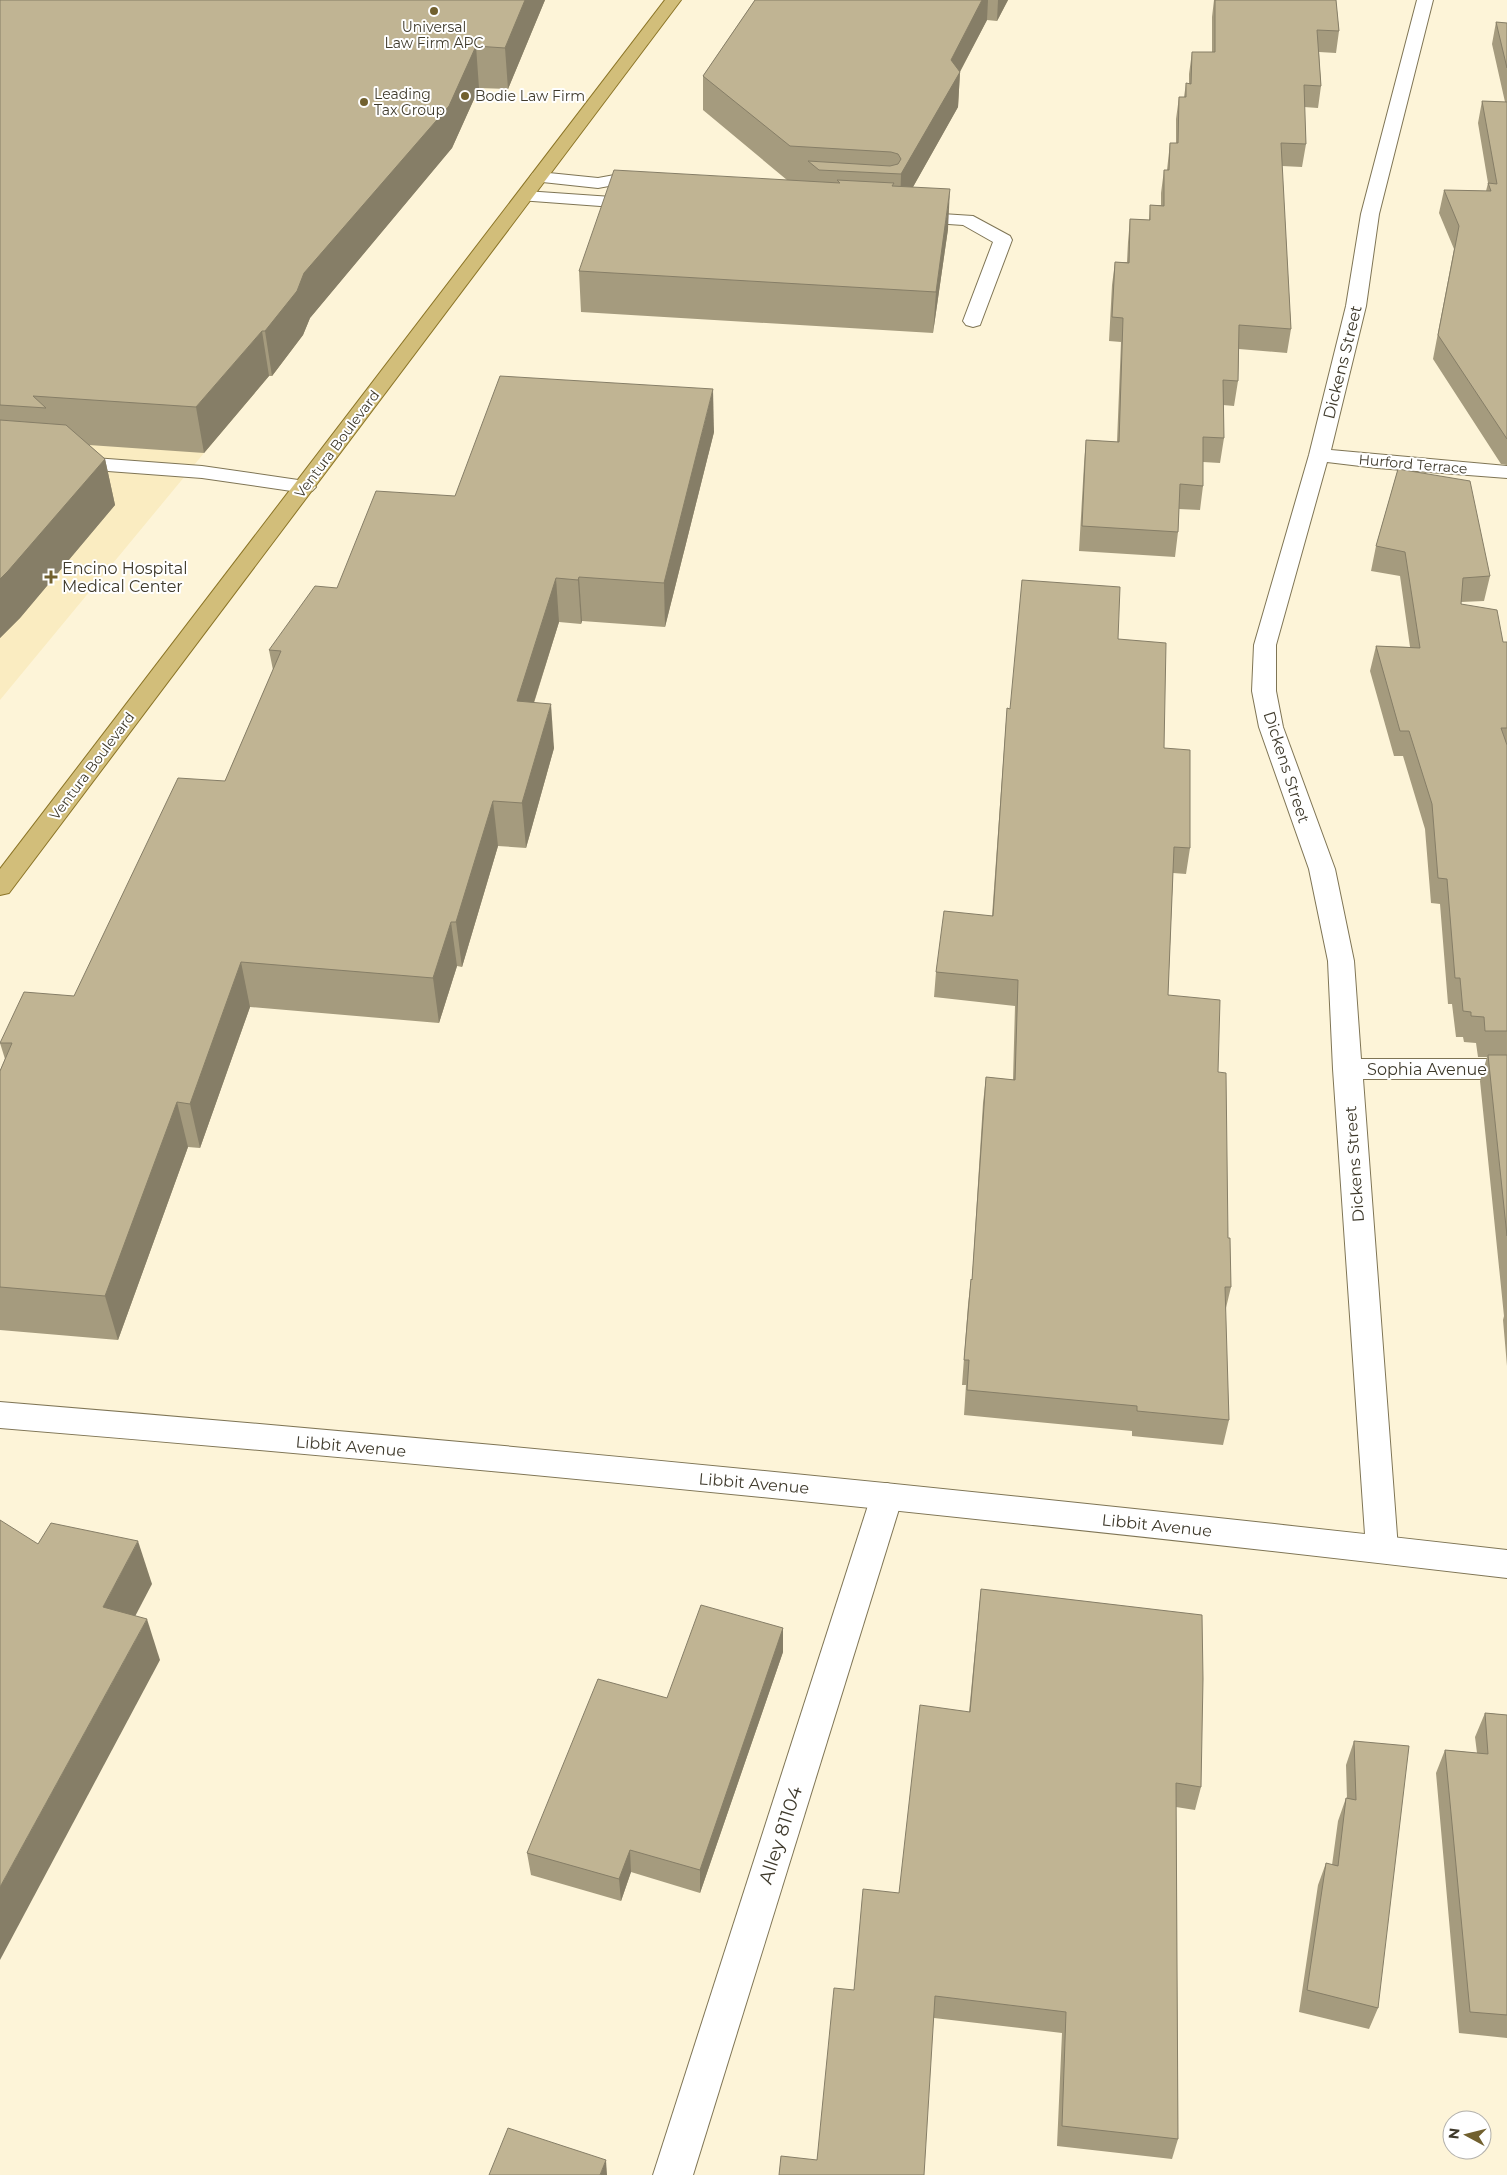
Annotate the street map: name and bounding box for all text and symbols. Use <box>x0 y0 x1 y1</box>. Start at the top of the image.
marker: Universal Law Firm APC <box>428 5 440 17</box>
place label: Universal Law Firm APC <box>384 18 484 52</box>
place label: Leading Tax Group <box>374 85 445 119</box>
place label: Bodie Law Firm <box>475 87 585 105</box>
marker: Bodie Law Firm <box>459 90 471 102</box>
marker: Leading Tax Group <box>358 96 370 108</box>
street label: Dickens Street <box>1319 303 1366 421</box>
street label: Ventura Boulevard <box>291 387 383 501</box>
street label: Hurford Terrace <box>1358 450 1468 478</box>
place label: Encino Hospital Medical Center <box>62 559 188 596</box>
marker: Encino Hospital Medical Center <box>44 570 58 584</box>
street label: Ventura Boulevard <box>46 709 138 823</box>
street label: Dickens Street <box>1259 709 1314 826</box>
street label: Sophia Avenue <box>1367 1060 1487 1079</box>
street label: Dickens Street <box>1341 1105 1368 1223</box>
street label: Libbit Avenue <box>295 1432 407 1461</box>
street label: Libbit Avenue <box>698 1469 810 1498</box>
street label: Libbit Avenue <box>1101 1510 1213 1541</box>
street label: Alley 81104 <box>754 1783 807 1887</box>
north arrow <box>1442 2110 1492 2160</box>
text: N <box>1444 2127 1464 2140</box>

